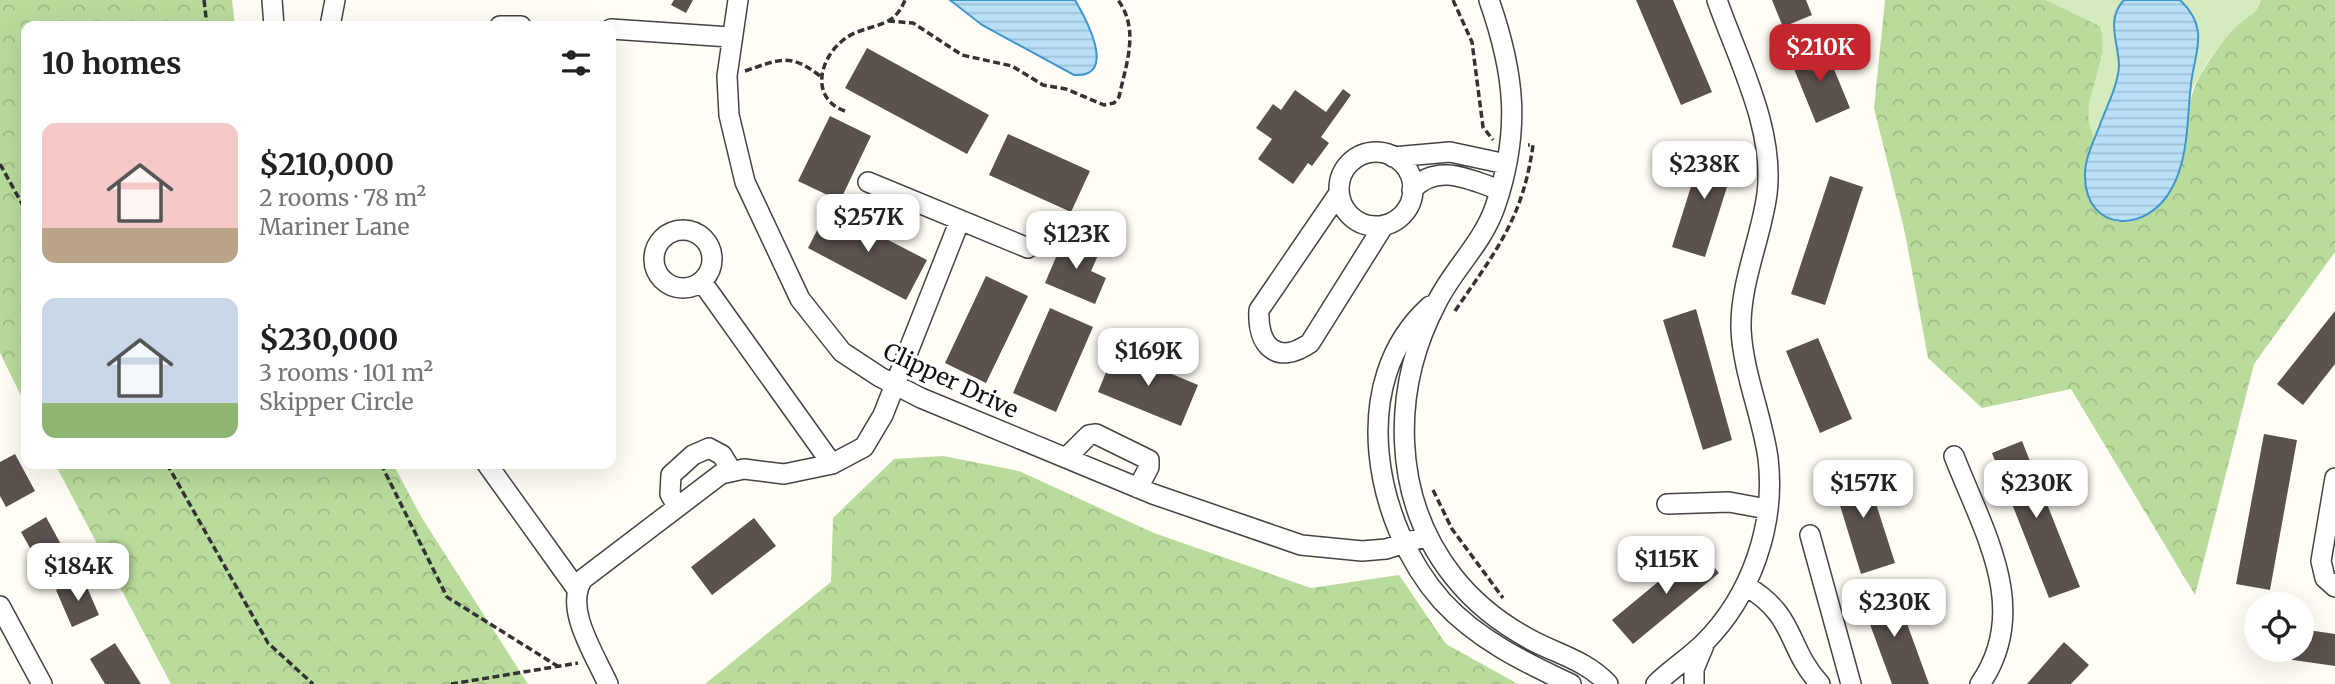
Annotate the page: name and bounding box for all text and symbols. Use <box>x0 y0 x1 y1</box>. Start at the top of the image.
pin: $210K <box>1771 24 1869 84</box>
text: $210K <box>1785 32 1855 61</box>
text: 10 homes <box>42 44 182 82</box>
icon: filters <box>557 44 595 82</box>
pin: $238K <box>1655 142 1753 201</box>
text: $210,000 <box>259 145 394 183</box>
text: $238K <box>1668 149 1740 178</box>
icon: home <box>98 151 182 235</box>
text: 2 rooms · 78 m² <box>259 183 426 212</box>
pin: $257K <box>819 194 917 254</box>
text: $257K <box>833 202 903 231</box>
text: Mariner Lane <box>259 212 410 241</box>
pin: $123K <box>1027 212 1125 271</box>
text: $123K <box>1042 219 1110 248</box>
text: $230,000 <box>259 320 398 358</box>
icon: home <box>98 326 182 410</box>
pin: $169K <box>1099 328 1197 388</box>
street label: Clipper Drive <box>879 336 1023 424</box>
text: $169K <box>1114 336 1182 365</box>
text: 3 rooms · 101 m² <box>259 358 433 387</box>
text: Skipper Circle <box>259 387 414 416</box>
pin: $157K <box>1814 461 1912 520</box>
pin: $230K <box>1987 461 2085 520</box>
text: $157K <box>1829 468 1897 497</box>
text: $230K <box>2000 468 2072 497</box>
pin: $115K <box>1617 536 1715 596</box>
pin: $184K <box>29 544 127 603</box>
text: $115K <box>1634 544 1698 573</box>
text: $184K <box>43 551 113 580</box>
pin: $230K <box>1845 580 1943 639</box>
text: $230K <box>1858 587 1930 616</box>
map controls <box>2244 592 2314 662</box>
button: locate <box>2244 592 2314 662</box>

